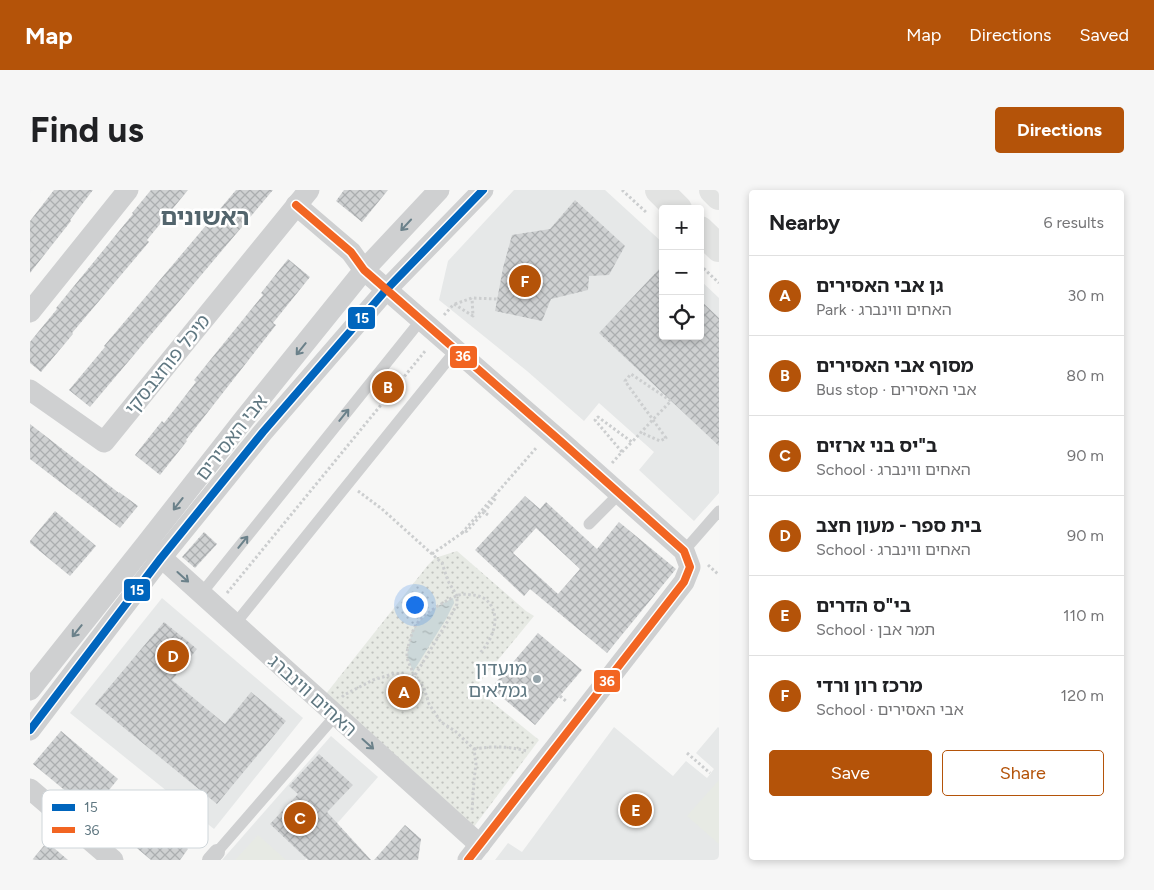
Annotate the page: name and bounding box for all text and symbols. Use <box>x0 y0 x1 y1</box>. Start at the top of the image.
text: Map <box>25 21 73 50</box>
text: Map <box>906 24 941 46</box>
text: Directions <box>969 24 1051 46</box>
text: Saved <box>1079 24 1129 46</box>
button: Directions <box>995 107 1124 153</box>
text: Find us <box>30 109 144 151</box>
district label: ראשונים <box>160 202 250 231</box>
map controls <box>659 205 704 340</box>
button: + <box>659 205 704 250</box>
text: Nearby <box>769 210 840 235</box>
text: 6 results <box>1043 213 1104 232</box>
one-way arrow <box>400 219 412 232</box>
button: − <box>659 250 704 295</box>
pin: F <box>509 262 541 300</box>
text: גן אבי האסירים <box>816 274 944 297</box>
text: A <box>779 286 791 305</box>
text: 30 m <box>1067 286 1104 305</box>
button: locate <box>659 295 704 340</box>
text: Park · האחים ווינברג <box>816 300 952 319</box>
line badge: 15 <box>347 306 376 330</box>
street label: מיכל פוחצבסקי <box>120 310 215 419</box>
text: 15 <box>355 310 369 327</box>
one-way arrow <box>295 342 306 355</box>
line badge: 36 <box>449 345 478 369</box>
text: 36 <box>455 348 471 365</box>
text: מסוף אבי האסירים <box>816 354 974 377</box>
text: B <box>780 366 790 385</box>
text: 80 m <box>1066 366 1104 385</box>
pin: B <box>372 368 404 406</box>
text: Bus stop · אבי האסירים <box>816 380 977 399</box>
street label: אבי האסירים <box>191 390 272 485</box>
one-way arrow <box>339 409 350 422</box>
text: ב"יס בני ארזים <box>816 434 937 457</box>
text: C <box>779 446 791 465</box>
text: 90 m <box>1067 446 1104 465</box>
text: School · האחים ווינברג <box>816 460 971 479</box>
one-way arrow <box>173 497 183 511</box>
text: בית ספר - מעון חצב <box>816 514 982 537</box>
text: D <box>779 526 791 545</box>
text: 90 m <box>1067 526 1104 545</box>
one-way arrow <box>237 536 248 549</box>
text: School · האחים ווינברג <box>816 540 971 559</box>
one-way arrow <box>176 571 189 583</box>
line badge: 15 <box>123 578 151 602</box>
text: 15 <box>130 582 144 599</box>
your location <box>402 592 428 618</box>
text: בי"ס הדרים <box>816 594 911 617</box>
text: E <box>780 606 790 625</box>
text: 110 m <box>1063 606 1104 625</box>
text: School · תמר אבן <box>816 620 935 639</box>
one-way arrow <box>72 624 83 637</box>
pin: D <box>157 637 189 675</box>
street label: האחים ווינברג <box>264 650 362 741</box>
place label: מועדון גמלאים <box>468 657 527 702</box>
line badge: 36 <box>593 669 621 693</box>
pin: A <box>388 673 420 711</box>
marker: מועדון גמלאים <box>531 673 543 685</box>
text: 36 <box>599 673 615 690</box>
text: מרכז רון ורדי <box>816 674 923 697</box>
text: F <box>781 686 789 705</box>
text: 120 m <box>1061 686 1104 705</box>
text: School · אבי האסירים <box>816 700 964 719</box>
one-way arrow <box>362 739 375 750</box>
button: Save <box>769 750 932 796</box>
button: Share <box>942 750 1104 796</box>
legend <box>42 790 208 848</box>
pin: E <box>620 791 652 829</box>
text: 15 <box>84 799 98 816</box>
pin: C <box>284 799 316 837</box>
text: 36 <box>84 822 100 839</box>

